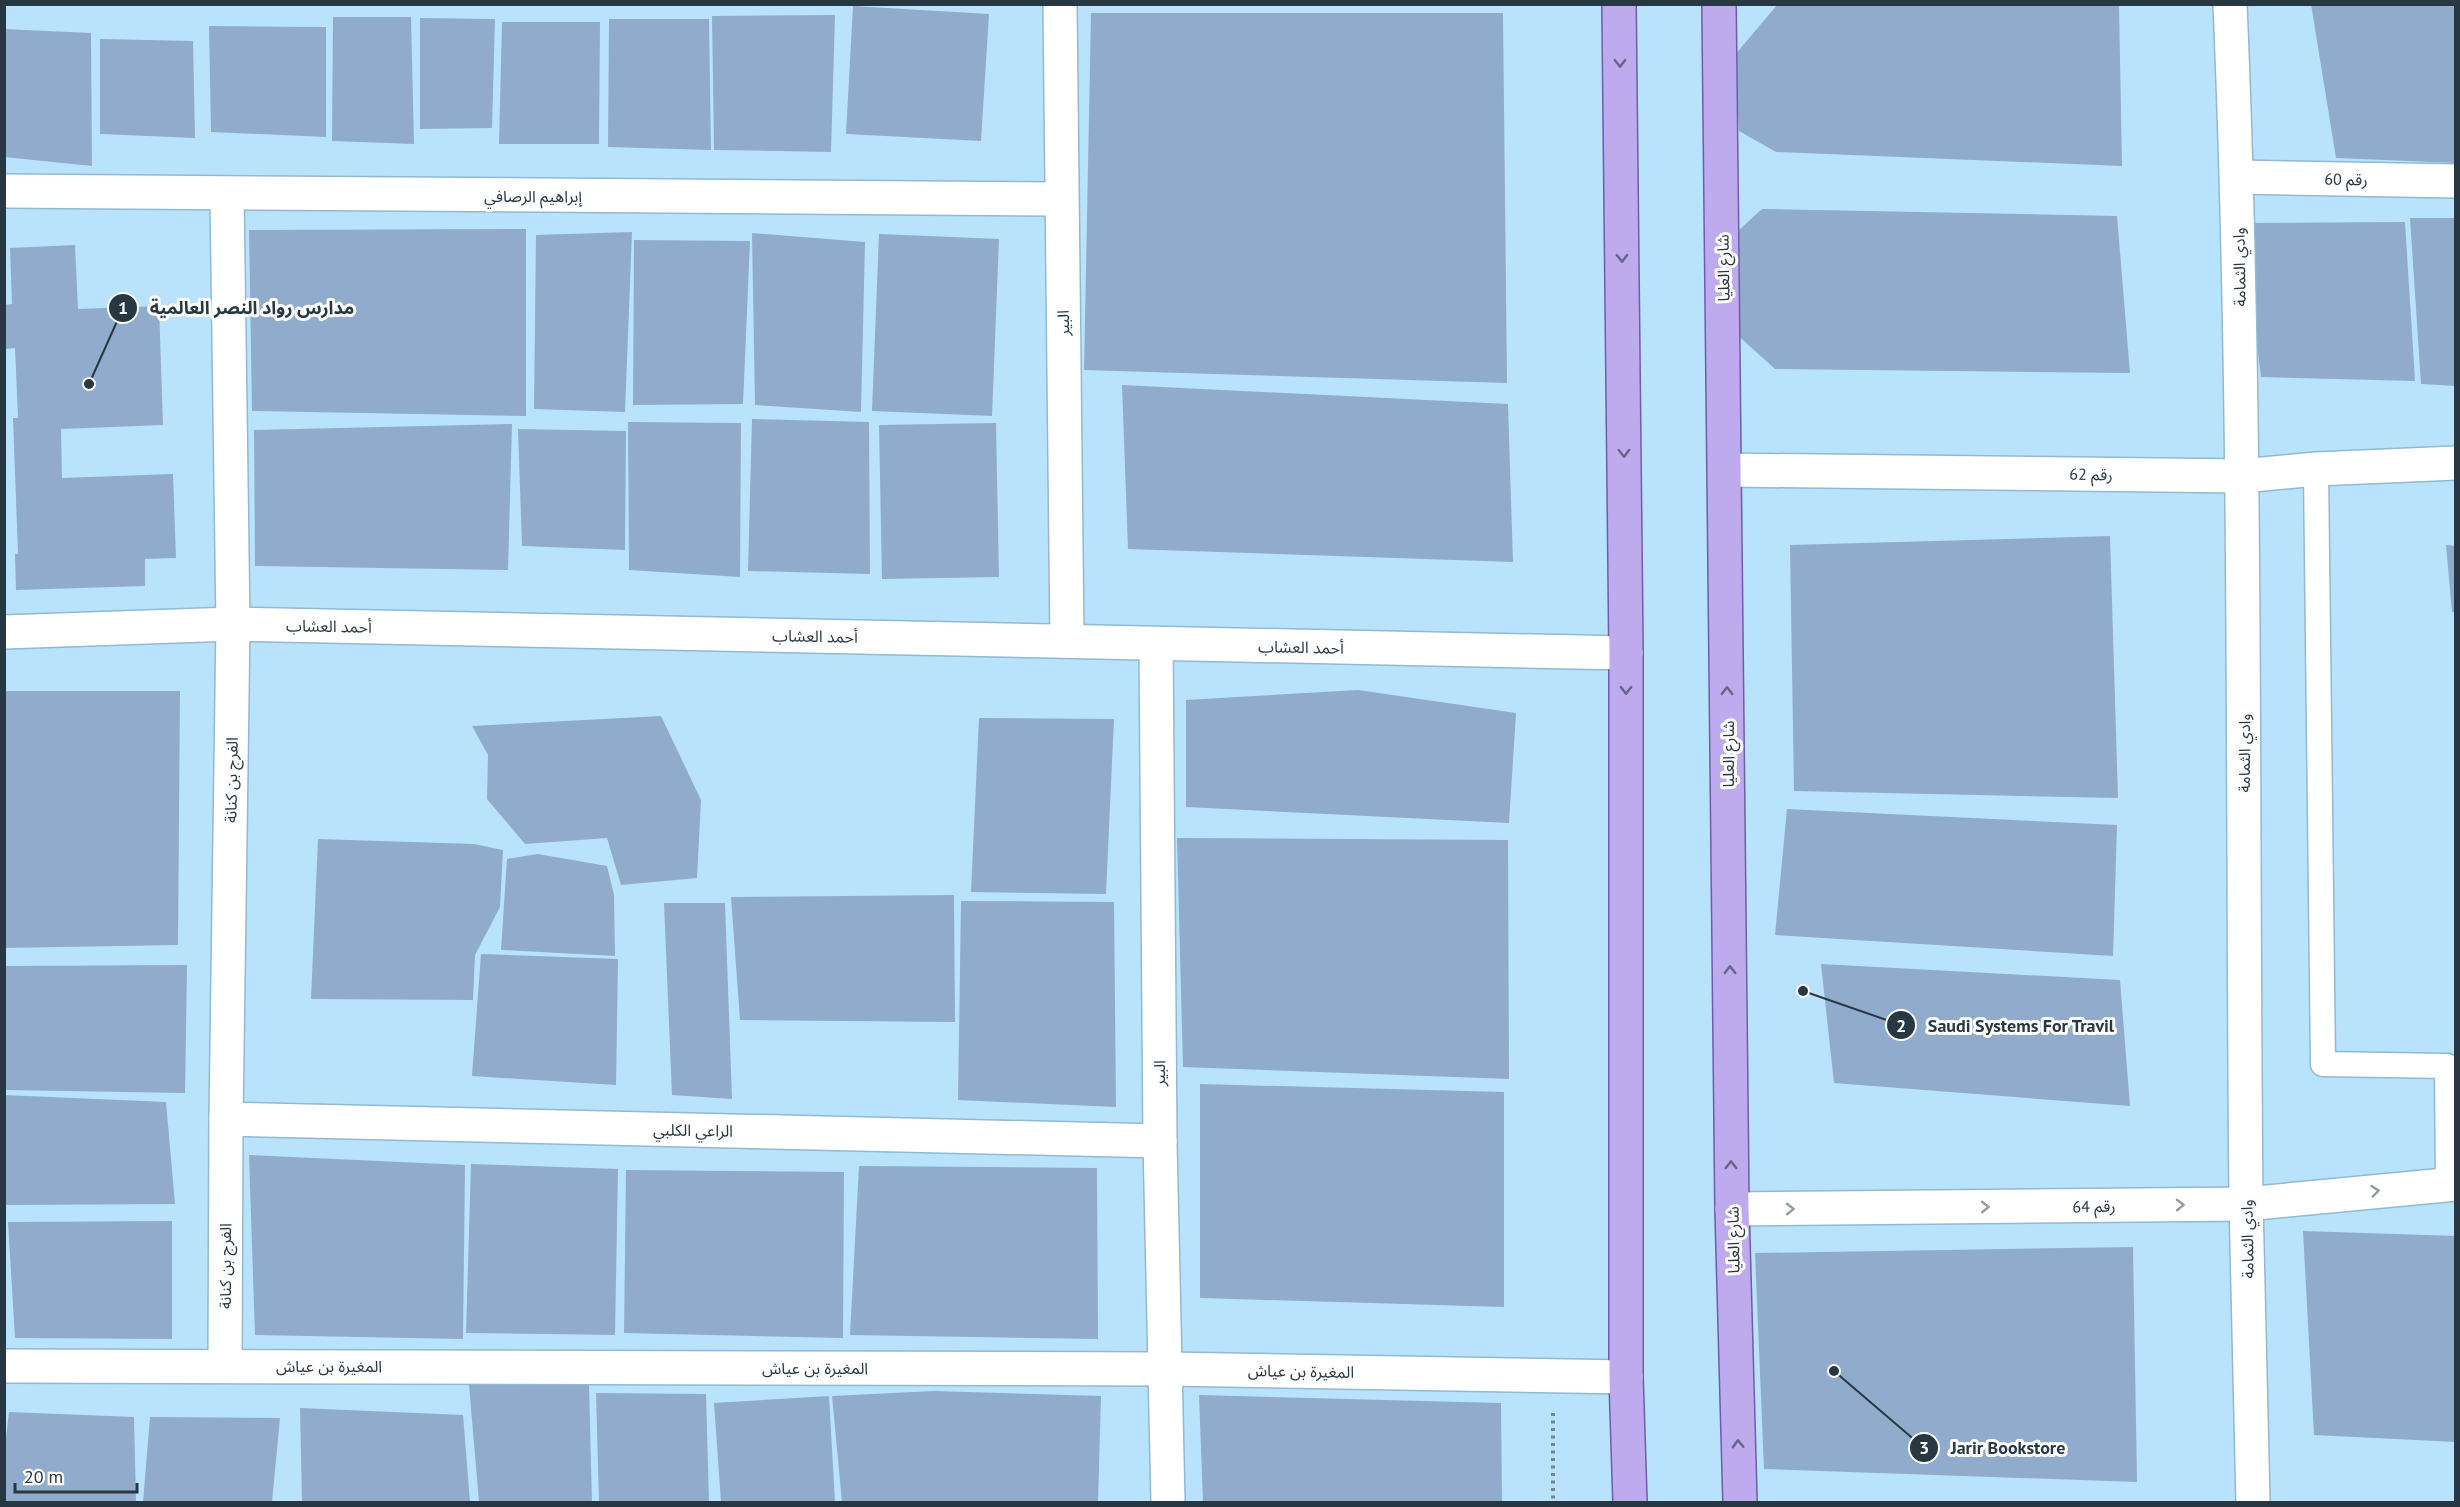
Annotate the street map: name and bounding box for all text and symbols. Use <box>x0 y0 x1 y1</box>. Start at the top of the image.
one-way arrow <box>1614 58 1626 67</box>
street label: رقم 60 <box>2324 169 2368 192</box>
street label: إبراهيم الرصافي <box>484 186 583 209</box>
street label: وادي الثمامة <box>2228 227 2252 307</box>
street label: شارع العليا <box>1712 234 1737 302</box>
one-way arrow <box>1616 253 1628 262</box>
callout: مدارس رواد النصر العالمية <box>108 290 366 326</box>
text: 1 <box>118 296 128 319</box>
text: مدارس رواد النصر العالمية <box>150 296 354 319</box>
street label: البير <box>1053 310 1073 337</box>
one-way arrow <box>1617 448 1630 457</box>
street label: رقم 62 <box>2069 464 2113 487</box>
street label: أحمد العشاب <box>286 615 372 637</box>
street label: أحمد العشاب <box>772 625 858 647</box>
street label: أحمد العشاب <box>1258 636 1344 658</box>
one-way arrow <box>1620 685 1632 694</box>
one-way arrow <box>1721 687 1734 696</box>
street label: وادي الثمامة <box>2234 713 2257 793</box>
street label: شارع العليا <box>1718 720 1741 788</box>
street label: الفرج بن كنانة <box>220 737 245 823</box>
one-way arrow <box>1724 966 1736 975</box>
callout: Saudi Systems For Travil <box>1886 1007 2127 1043</box>
text: 2 <box>1896 1014 1906 1037</box>
text: Saudi Systems For Travil <box>1928 1014 2115 1037</box>
street label: البير <box>1149 1060 1169 1087</box>
street label: الراعي الكلبي <box>653 1119 733 1143</box>
one-way arrow <box>1725 1161 1737 1170</box>
one-way arrow <box>2370 1185 2379 1198</box>
street label: رقم 64 <box>2072 1196 2116 1219</box>
one-way arrow <box>2176 1199 2185 1211</box>
street label: وادي الثمامة <box>2236 1199 2260 1279</box>
one-way arrow <box>1981 1201 1990 1213</box>
one-way arrow <box>1786 1203 1795 1215</box>
street label: شارع العليا <box>1722 1206 1747 1274</box>
street label: الفرج بن كنانة <box>215 1223 238 1309</box>
street label: المغيرة بن عياش <box>276 1356 382 1376</box>
street label: المغيرة بن عياش <box>762 1358 868 1378</box>
street label: المغيرة بن عياش <box>1248 1360 1354 1382</box>
callout: Jarir Bookstore <box>1909 1430 2078 1466</box>
text: 3 <box>1919 1436 1929 1459</box>
text: Jarir Bookstore <box>1950 1436 2065 1459</box>
one-way arrow <box>1732 1440 1744 1449</box>
scale bar <box>15 1456 136 1494</box>
text: 20 m <box>24 1465 63 1488</box>

